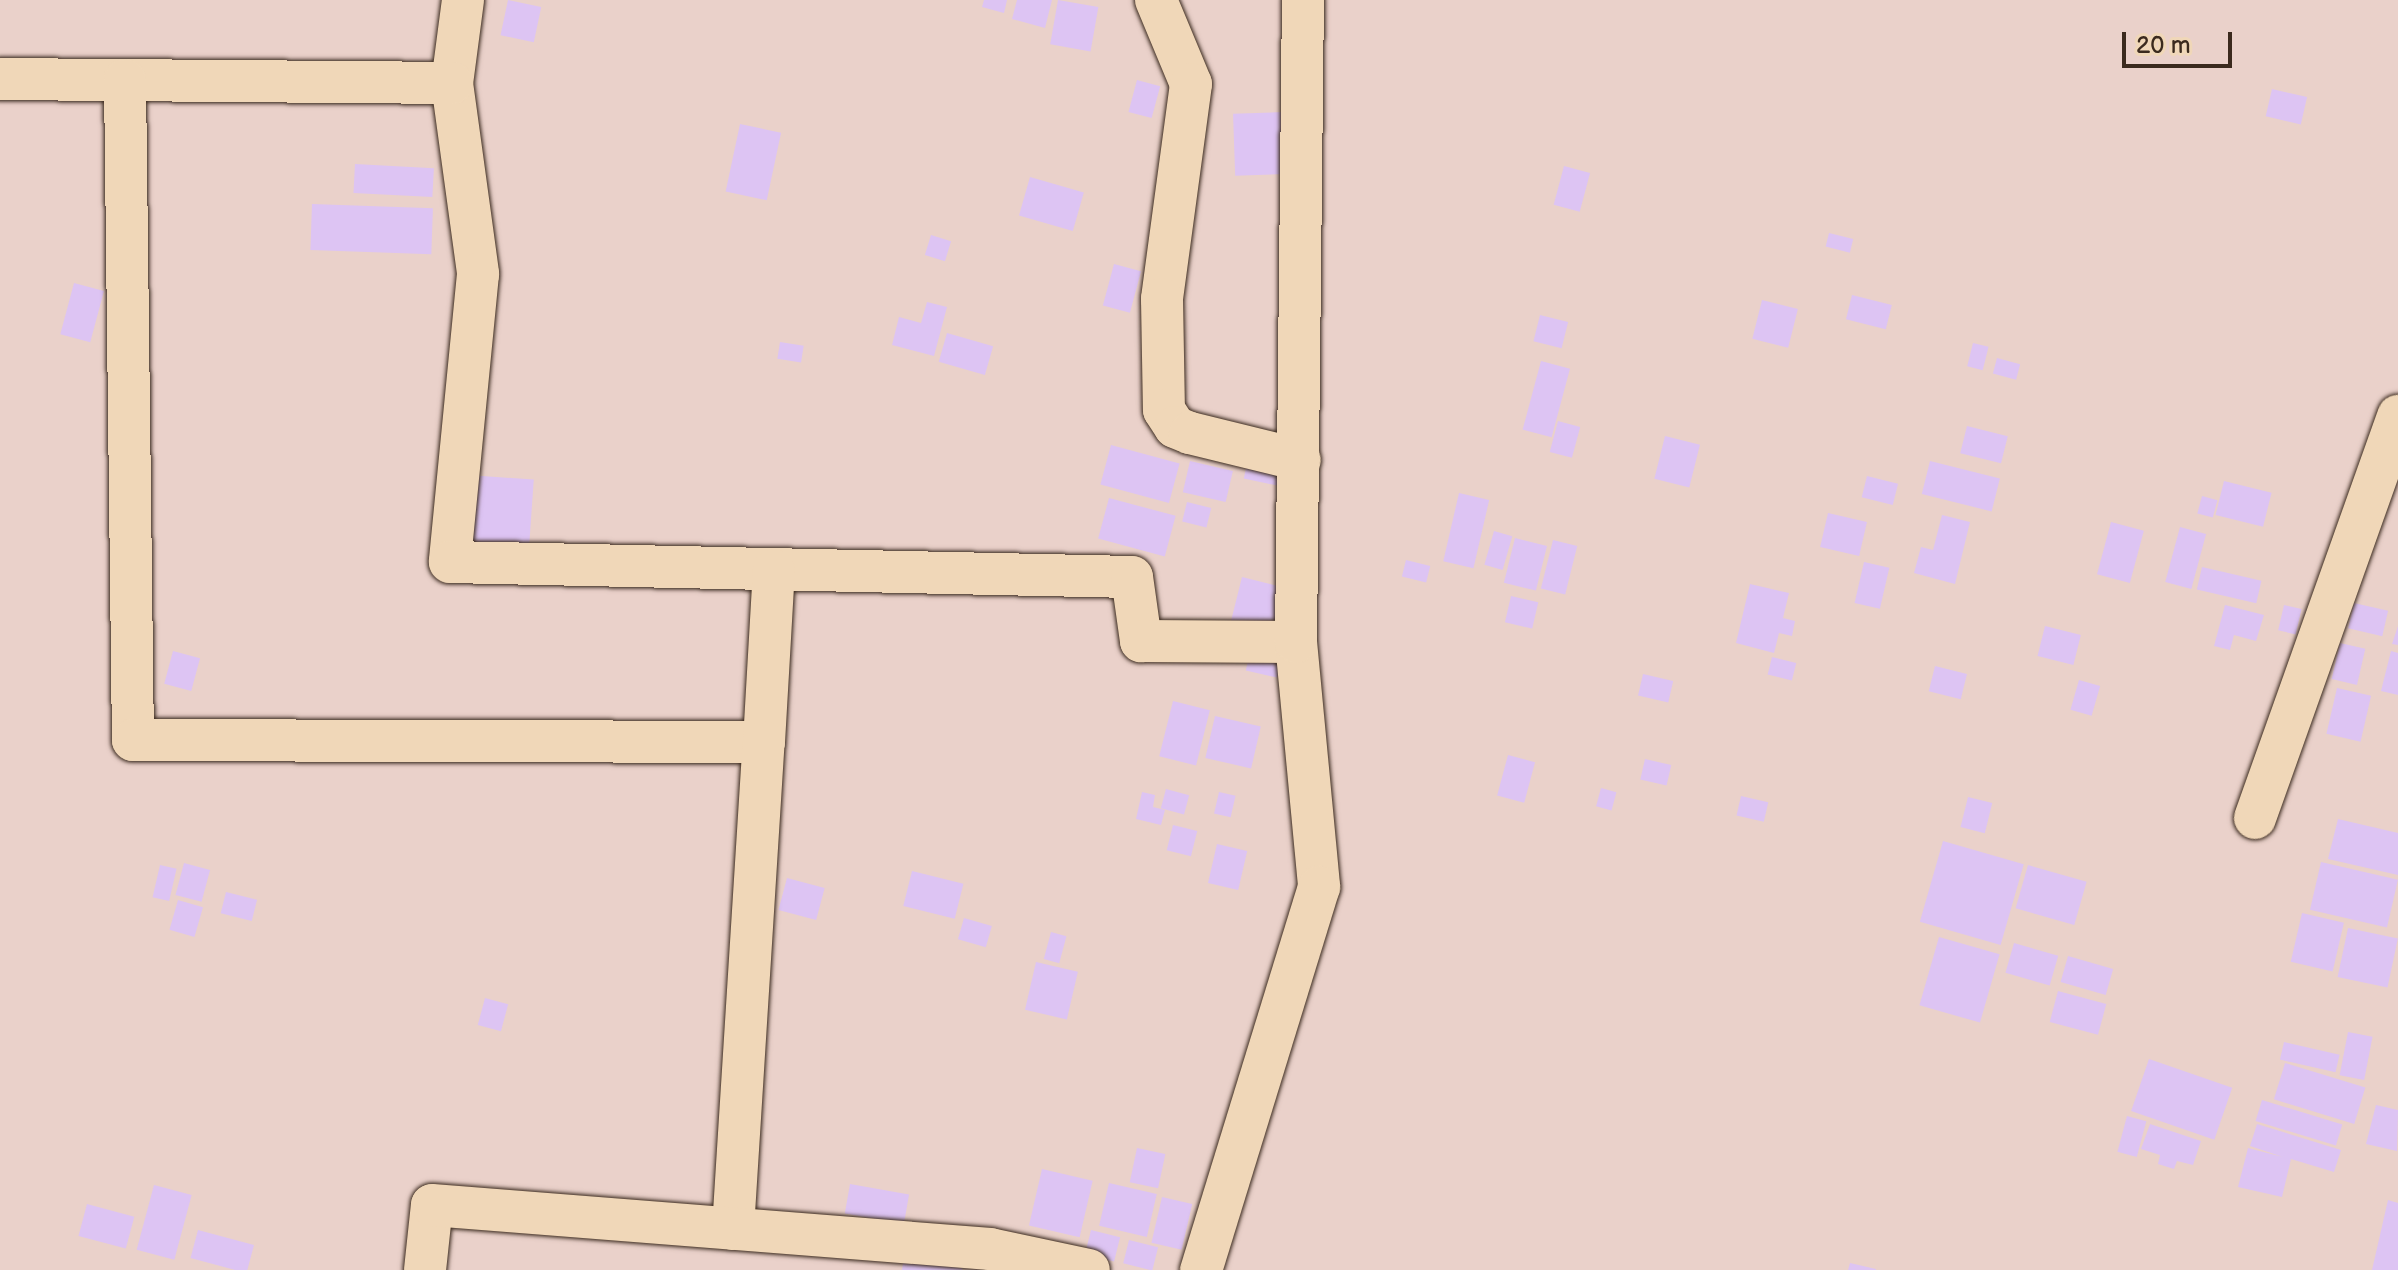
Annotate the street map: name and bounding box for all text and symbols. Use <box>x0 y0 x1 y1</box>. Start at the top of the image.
scale bar <box>2126 16 2236 66</box>
text: 20 m <box>2136 31 2191 60</box>

